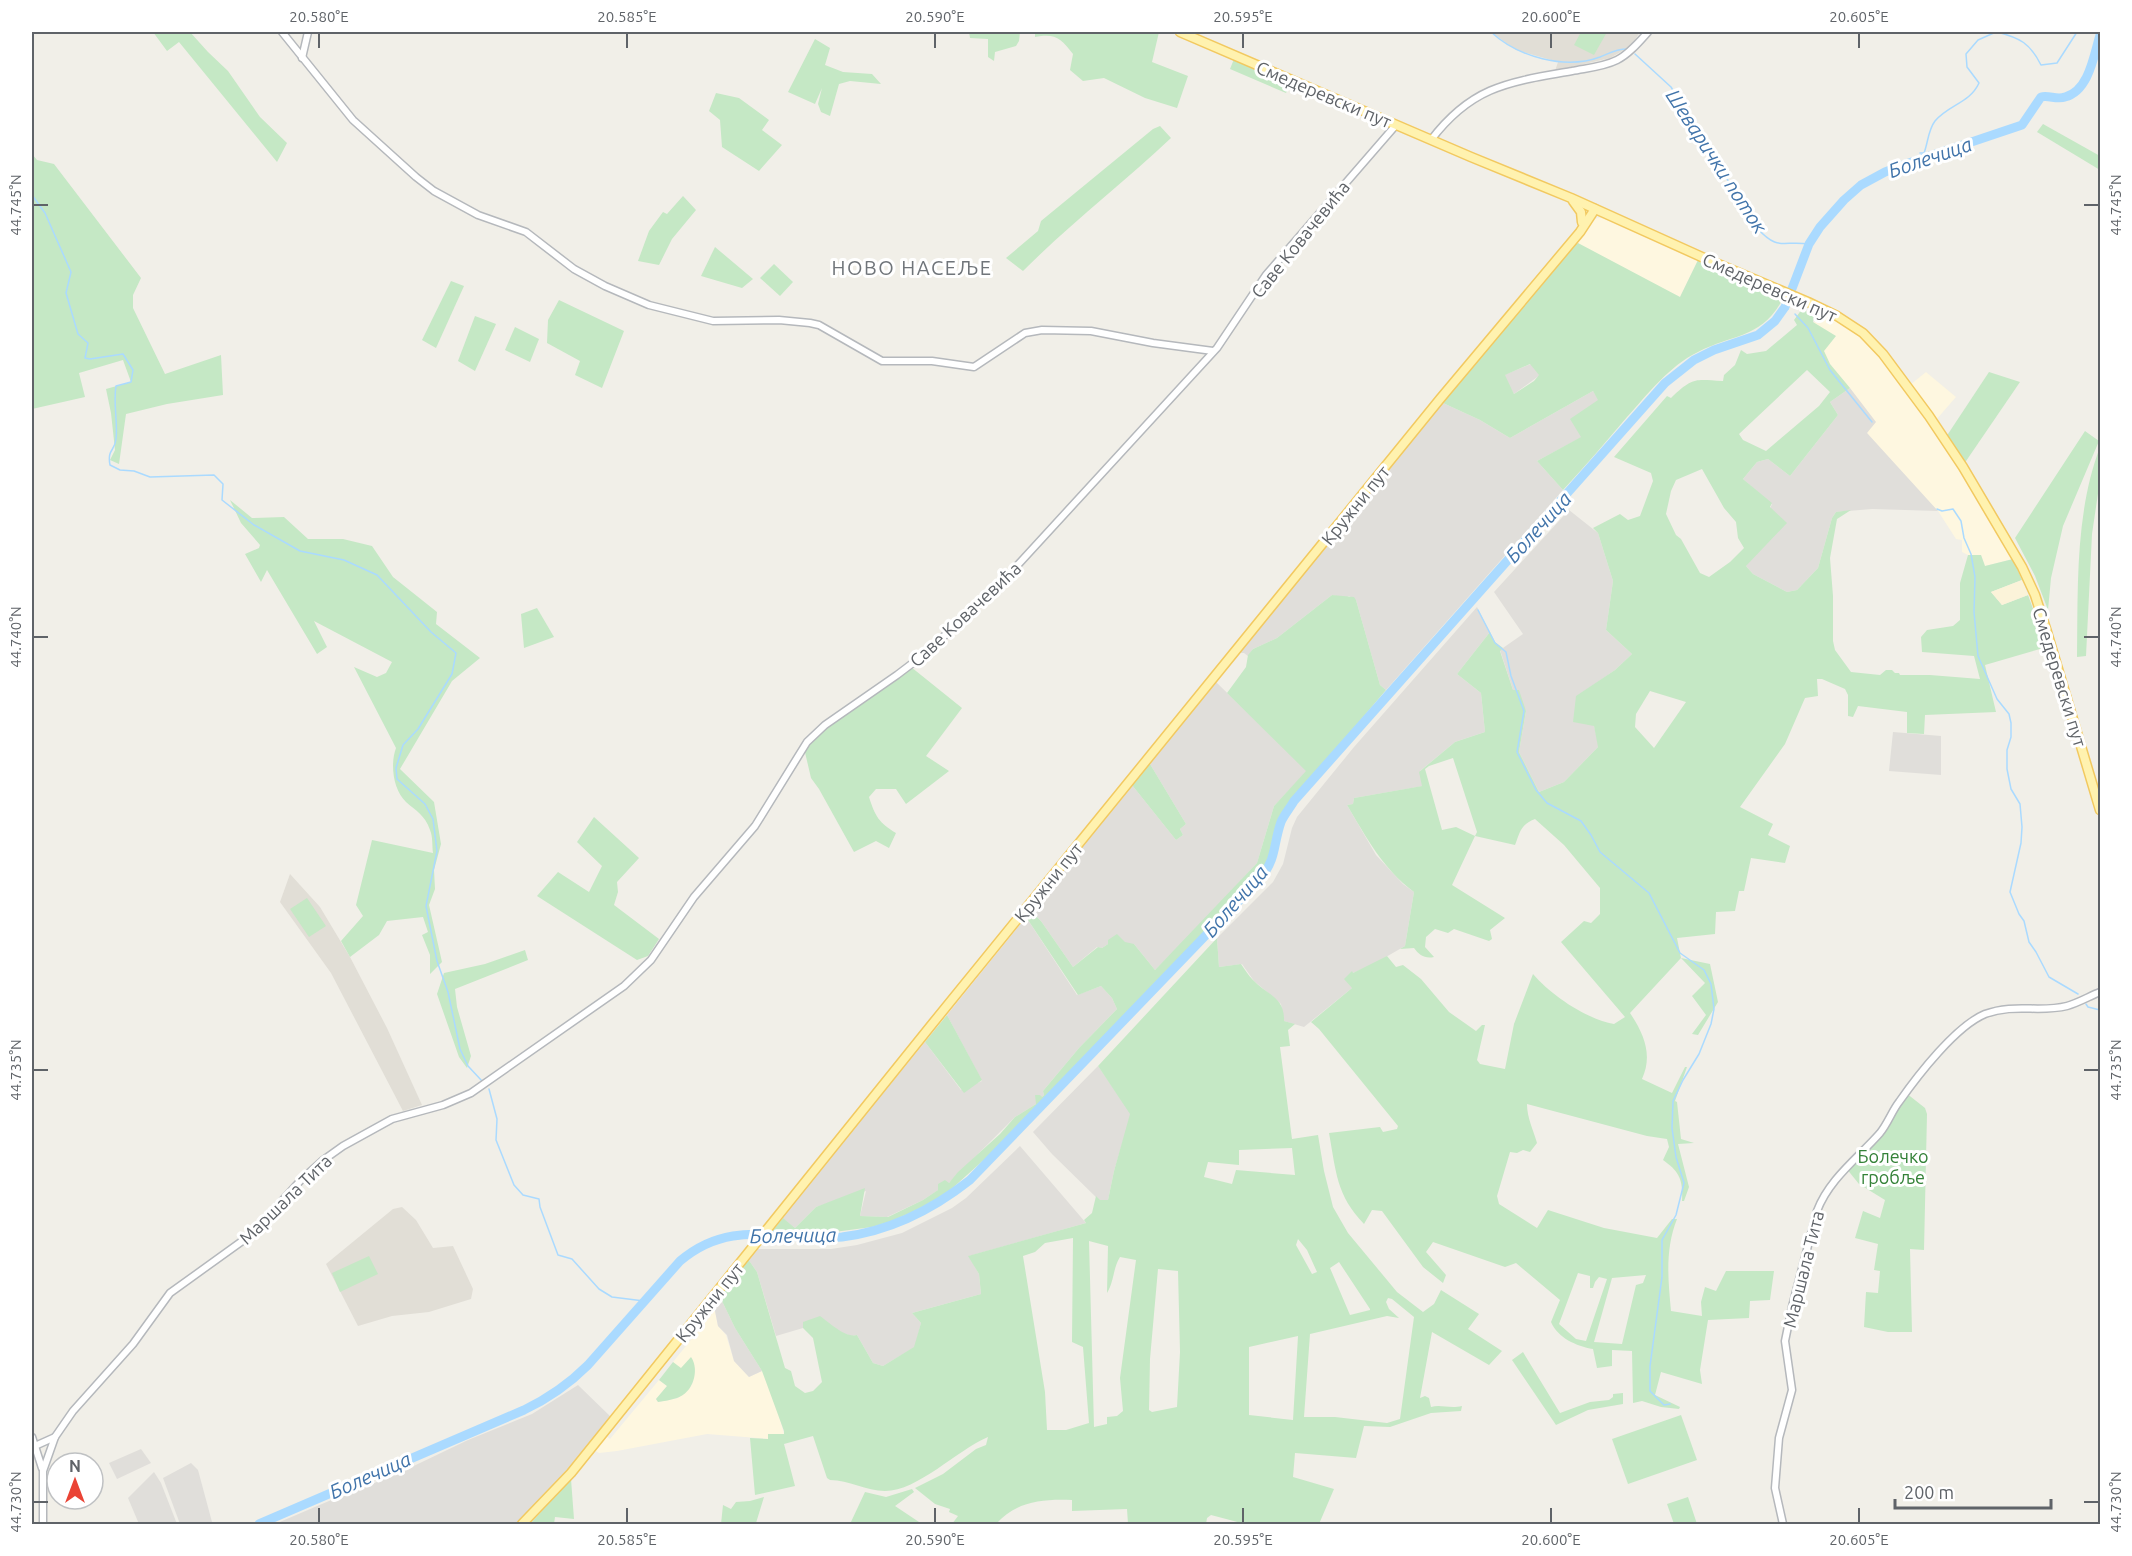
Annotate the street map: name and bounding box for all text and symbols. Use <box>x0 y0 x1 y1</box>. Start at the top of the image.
text: 20.580°E <box>289 8 349 25</box>
text: 20.585°E <box>597 8 657 25</box>
text: 20.590°E <box>905 8 965 25</box>
text: 20.595°E <box>1213 8 1273 25</box>
text: 20.600°E <box>1521 8 1581 25</box>
text: 20.605°E <box>1829 8 1889 25</box>
street label: Смедеревски пут <box>1253 57 1395 131</box>
water label: Шеварички поток <box>1662 85 1773 238</box>
water label: Болечица <box>1885 132 1975 182</box>
text: 44.745°N <box>7 174 24 236</box>
text: 44.745°N <box>2107 174 2124 236</box>
street label: Саве Ковачевића <box>1247 177 1353 301</box>
street label: Смедеревски пут <box>1700 248 1840 326</box>
district label: НОВО НАСЕЉЕ <box>832 256 992 279</box>
street label: Кружни пут <box>1317 461 1393 549</box>
water label: Болечица <box>1500 487 1576 567</box>
street label: Саве Ковачевића <box>905 557 1025 671</box>
street label: Смедеревски пут <box>2029 605 2091 749</box>
text: 44.740°N <box>7 606 24 668</box>
text: 44.740°N <box>2107 606 2124 668</box>
street label: Кружни пут <box>1010 838 1086 926</box>
water label: Болечица <box>1198 861 1272 941</box>
text: 44.735°N <box>7 1039 24 1101</box>
text: 44.735°N <box>2107 1039 2124 1101</box>
park label: Болечко гробље <box>1858 1146 1928 1187</box>
street label: Маршала Тита <box>235 1150 335 1248</box>
street label: Маршала Тита <box>1779 1208 1827 1330</box>
water label: Болечица <box>749 1223 837 1247</box>
street label: Кружни пут <box>671 1258 747 1346</box>
water label: Болечица <box>326 1447 415 1503</box>
north arrow <box>45 1451 105 1511</box>
text: N <box>69 1457 81 1475</box>
text: 44.730°N <box>7 1471 24 1533</box>
text: 44.730°N <box>2107 1471 2124 1533</box>
scale bar <box>1895 1472 2051 1510</box>
text: 200 m <box>1904 1482 1954 1502</box>
text: 20.580°E <box>289 1531 349 1548</box>
text: 20.585°E <box>597 1531 657 1548</box>
text: 20.590°E <box>905 1531 965 1548</box>
text: 20.595°E <box>1213 1531 1273 1548</box>
text: 20.600°E <box>1521 1531 1581 1548</box>
text: 20.605°E <box>1829 1531 1889 1548</box>

